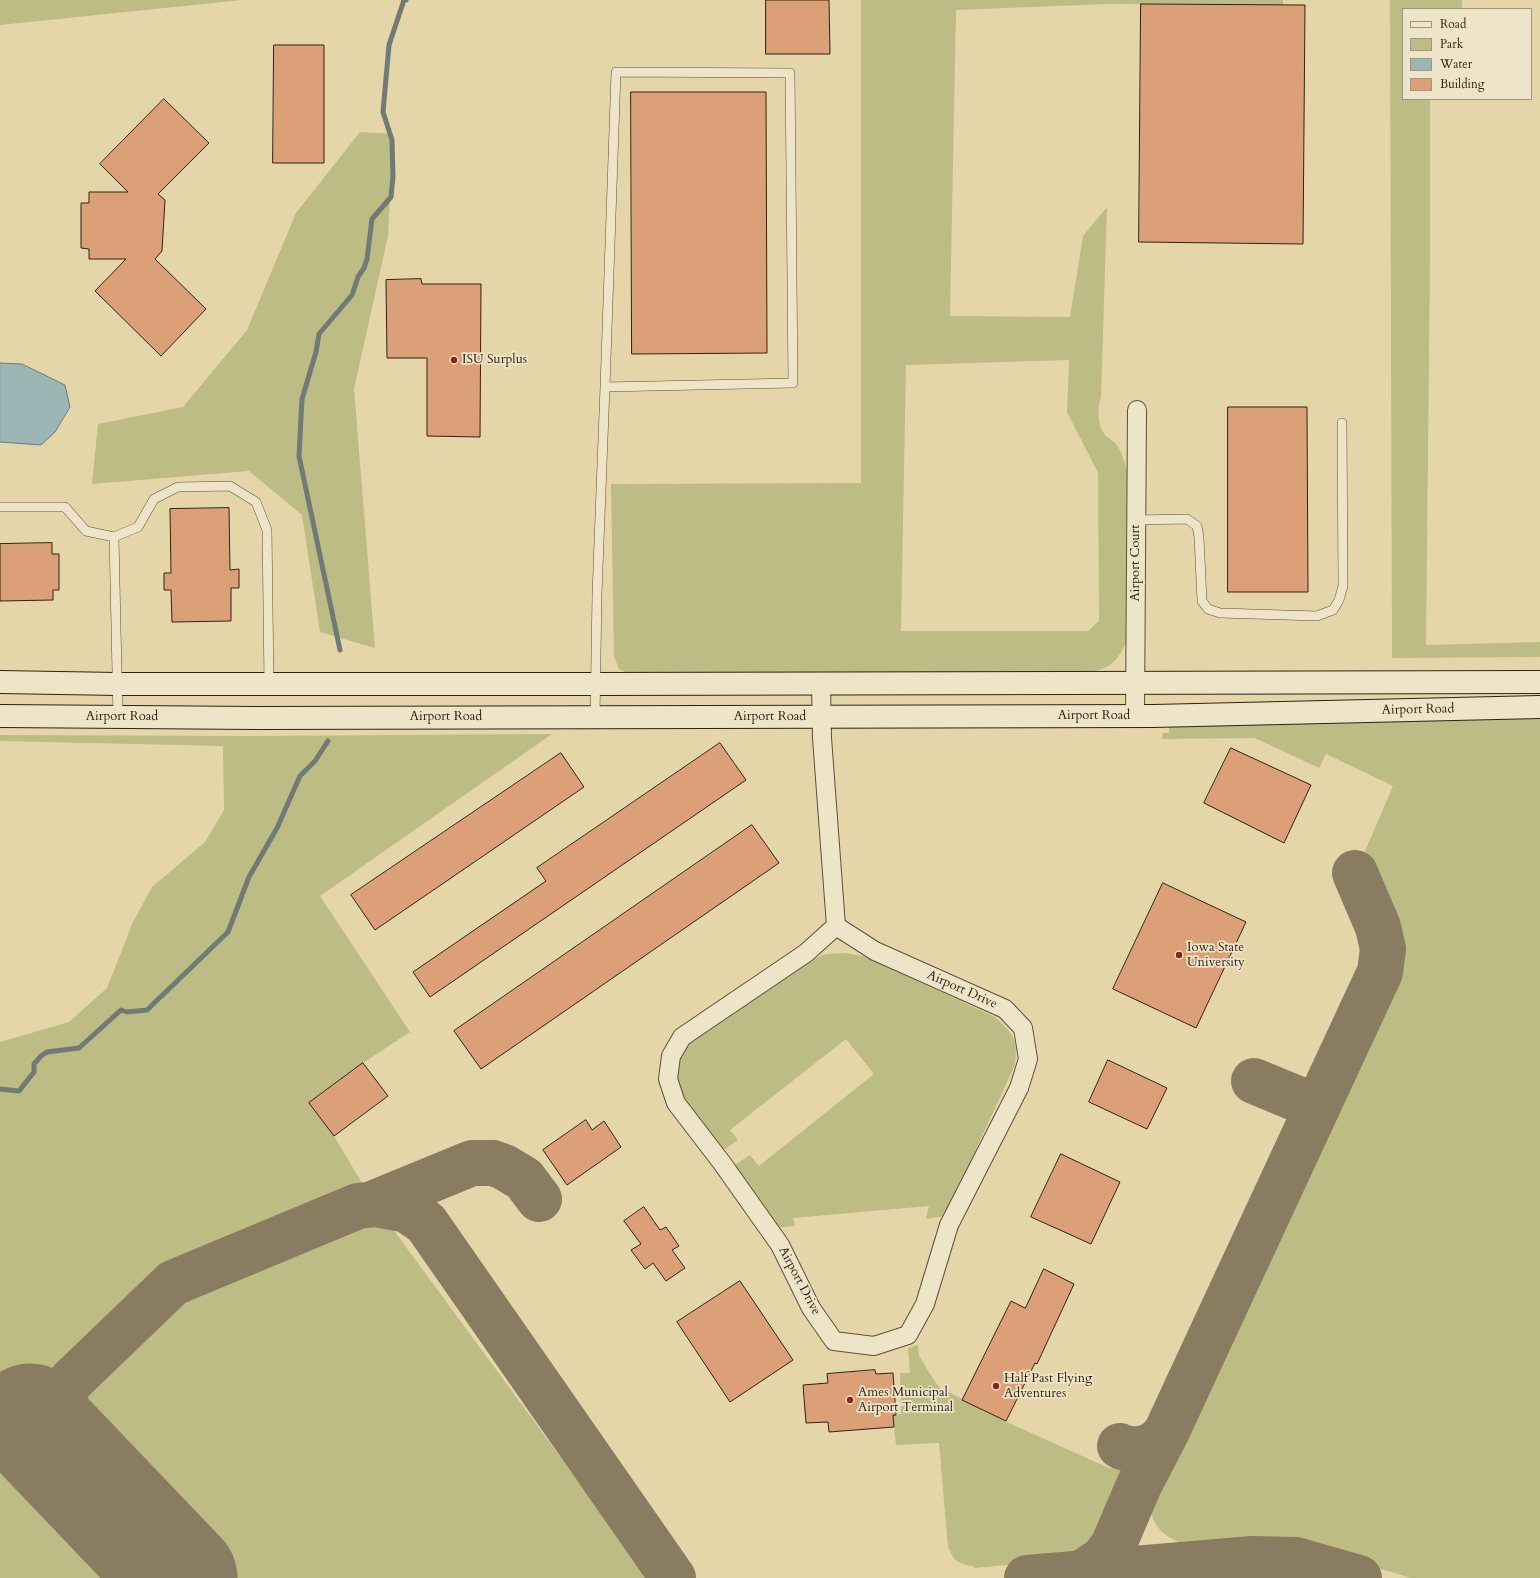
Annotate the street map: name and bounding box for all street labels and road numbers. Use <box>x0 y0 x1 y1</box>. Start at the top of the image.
street label: Airport Court <box>1128 525 1144 601</box>
street label: Airport Road <box>1382 702 1454 718</box>
street label: Airport Road <box>1058 708 1130 724</box>
street label: Airport Road <box>86 709 158 725</box>
street label: Airport Road <box>410 709 482 725</box>
street label: Airport Road <box>734 709 806 725</box>
street label: Airport Drive <box>924 968 1000 1012</box>
street label: Airport Drive <box>774 1244 824 1318</box>

